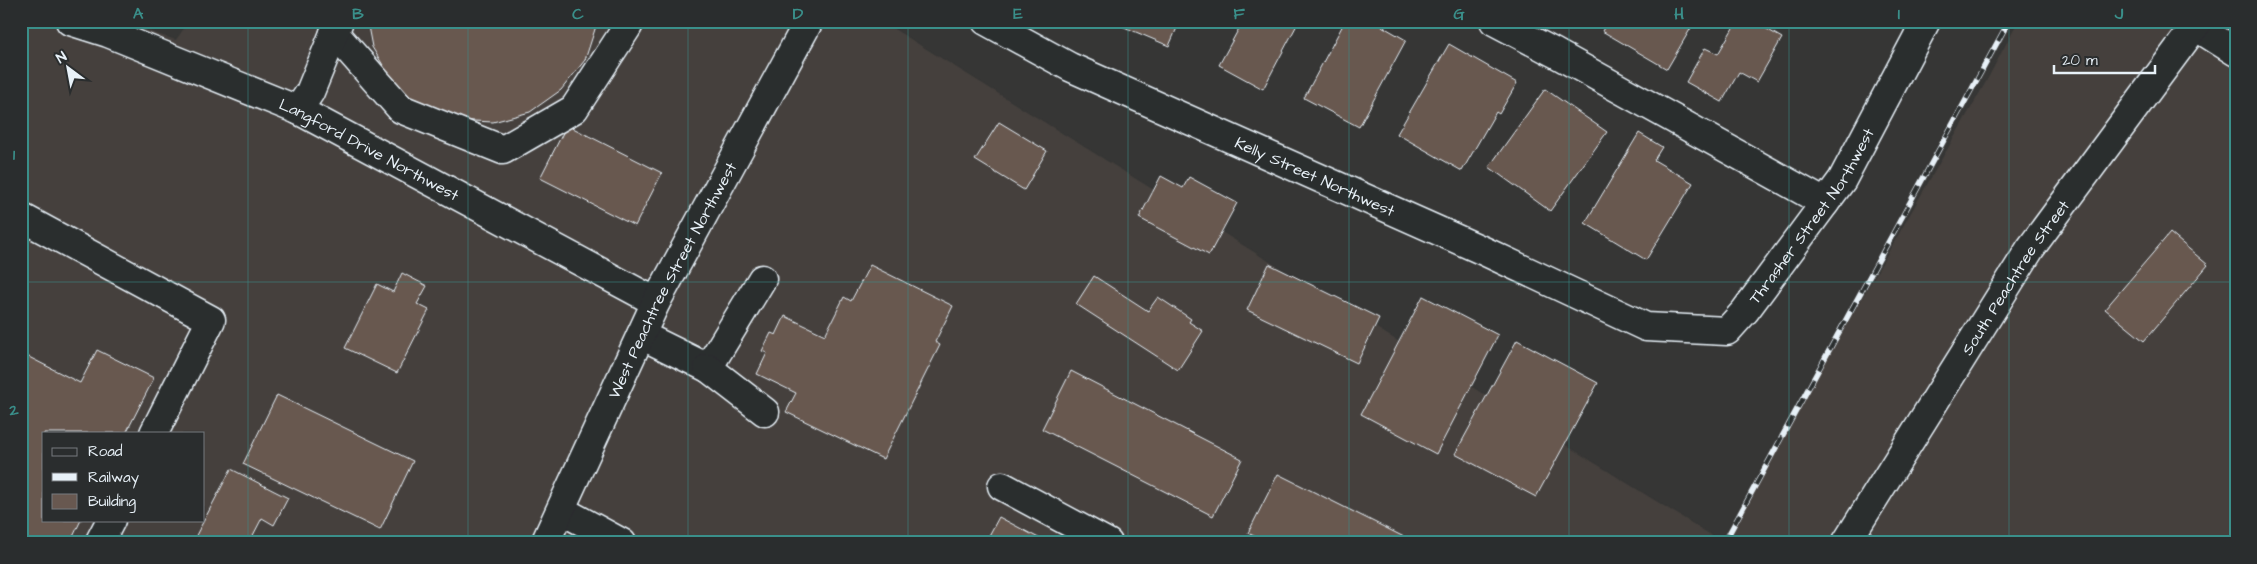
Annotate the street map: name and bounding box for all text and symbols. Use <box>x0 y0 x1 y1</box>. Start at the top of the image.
text: A <box>133 3 144 25</box>
text: B <box>352 3 364 25</box>
text: C <box>572 3 584 25</box>
text: D <box>793 3 804 25</box>
text: E <box>1013 3 1023 25</box>
text: F <box>1233 3 1245 25</box>
text: G <box>1453 3 1465 25</box>
text: H <box>1674 3 1684 25</box>
text: I <box>1898 3 1900 25</box>
text: J <box>2114 3 2124 25</box>
north arrow <box>42 42 92 92</box>
scale bar <box>2054 42 2156 74</box>
text: N <box>53 47 71 69</box>
text: 20 m <box>2062 50 2098 71</box>
street label: Langford Drive Northwest <box>276 94 463 207</box>
street label: Thrasher Street Northwest <box>1744 124 1880 309</box>
street label: Kelly Street Northwest <box>1231 132 1399 222</box>
text: 1 <box>13 144 16 166</box>
street label: West Peachtree Street Northwest <box>603 158 742 402</box>
street label: South Peachtree Street <box>1956 195 2075 359</box>
text: 2 <box>8 399 19 421</box>
legend <box>42 432 205 522</box>
text: Road <box>88 441 123 462</box>
text: Railway <box>88 467 139 489</box>
text: Building <box>88 491 136 513</box>

